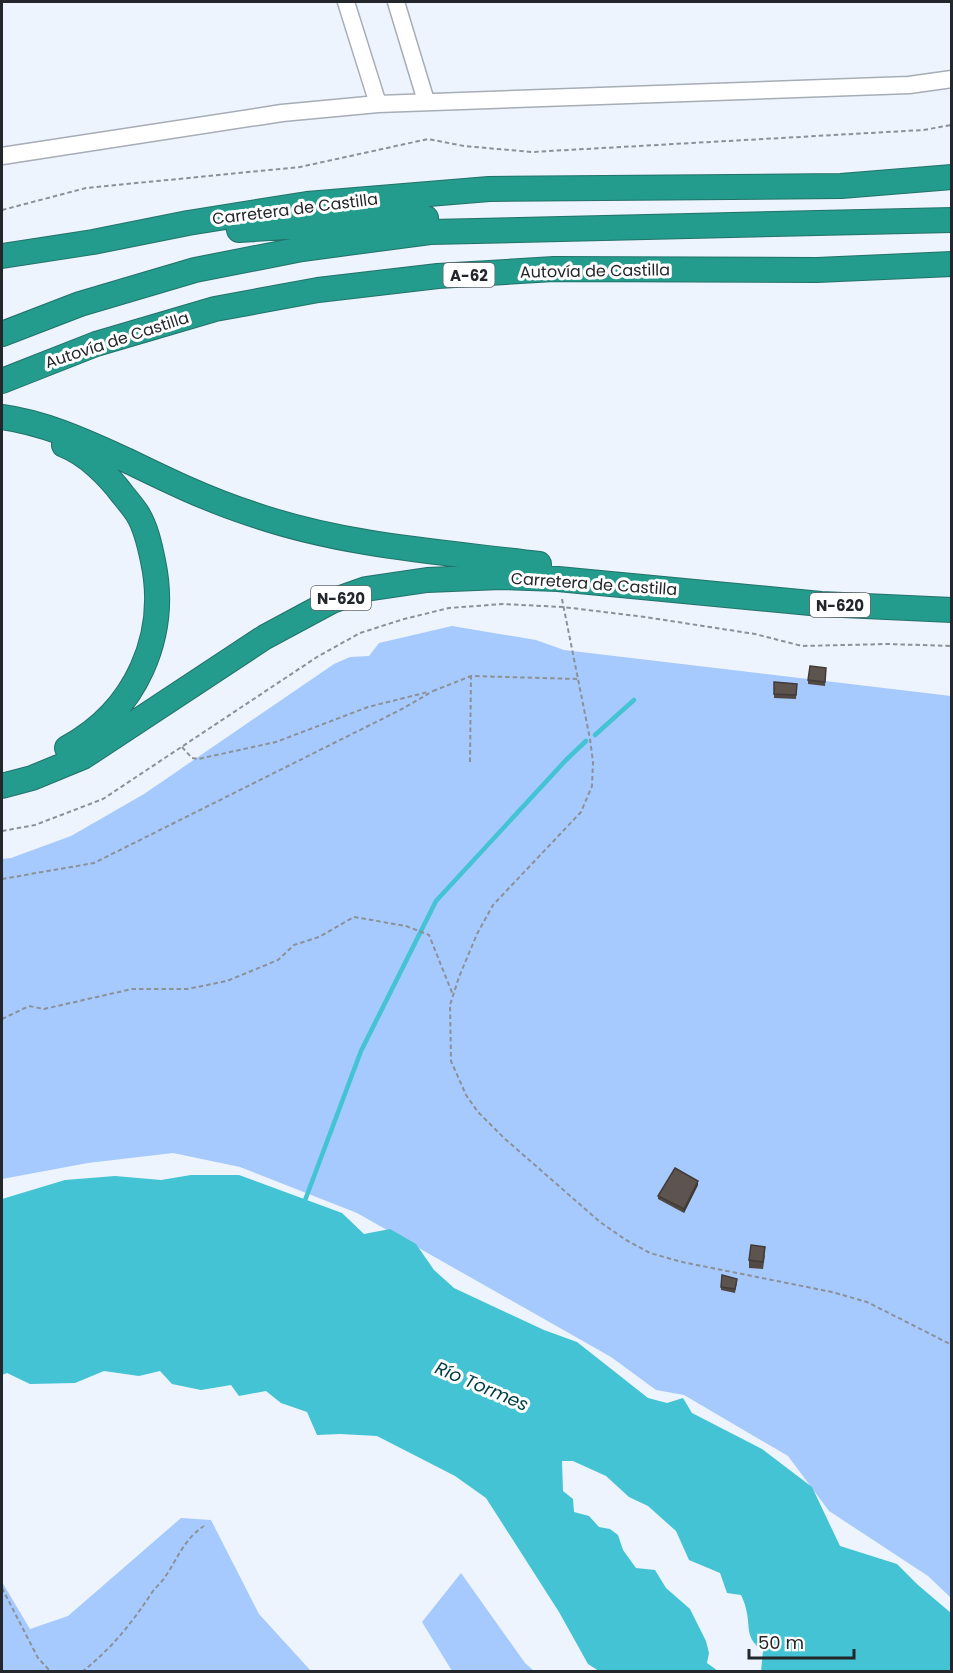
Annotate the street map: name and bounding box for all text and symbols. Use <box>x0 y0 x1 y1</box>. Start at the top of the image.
street label: Carretera de Castilla <box>211 187 379 231</box>
street label: Autovía de Castilla <box>520 258 670 284</box>
road number: A-62 <box>444 263 494 287</box>
street label: Autovía de Castilla <box>42 306 192 374</box>
street label: Carretera de Castilla <box>510 567 678 601</box>
road number: N-620 <box>311 586 371 610</box>
road number: N-620 <box>810 593 870 617</box>
water label: Río Tormes <box>431 1355 533 1417</box>
scale bar <box>749 1622 854 1660</box>
text: 50 m <box>758 1630 804 1655</box>

